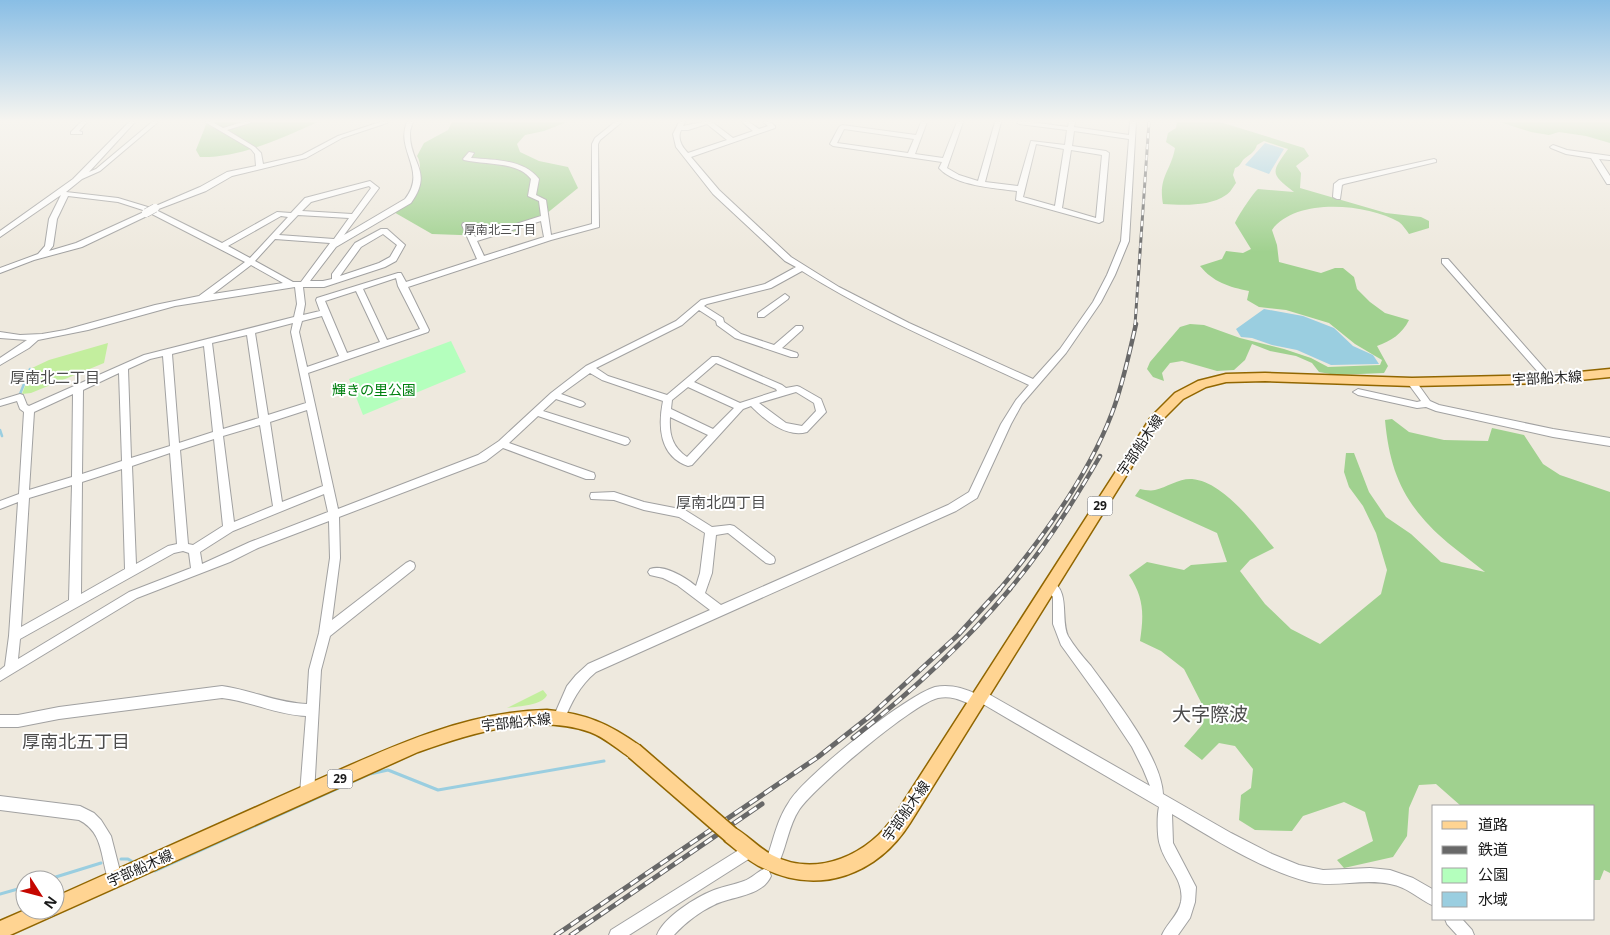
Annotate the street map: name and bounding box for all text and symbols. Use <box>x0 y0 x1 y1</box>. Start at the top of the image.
district label: 厚南北三丁目 <box>464 221 536 238</box>
street label: 宇部船木線 <box>1512 366 1582 389</box>
district label: 厚南北二丁目 <box>10 367 100 387</box>
park label: 輝きの里公園 <box>332 380 416 399</box>
street label: 宇部船木線 <box>1112 410 1167 479</box>
district label: 厚南北四丁目 <box>676 492 766 512</box>
road number: 29 <box>1088 496 1112 516</box>
district label: 大字際波 <box>1172 701 1248 727</box>
street label: 宇部船木線 <box>480 708 552 735</box>
district label: 厚南北五丁目 <box>22 729 130 753</box>
road number: 29 <box>328 770 352 789</box>
street label: 宇部船木線 <box>878 777 933 845</box>
legend <box>1432 805 1595 920</box>
text: 道路 <box>1478 814 1508 834</box>
text: 鉄道 <box>1478 839 1508 859</box>
street label: 宇部船木線 <box>104 845 176 890</box>
text: 公園 <box>1478 864 1508 884</box>
north arrow <box>15 870 65 920</box>
text: 水域 <box>1478 889 1508 909</box>
text: N <box>40 893 62 913</box>

